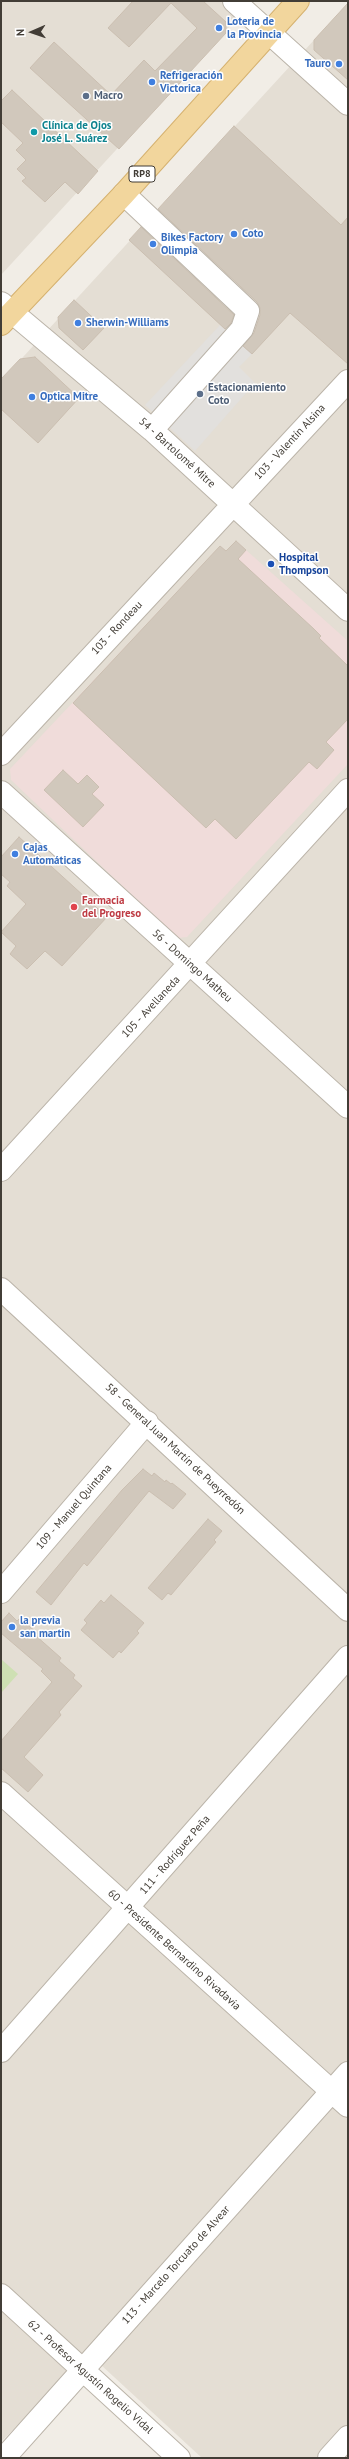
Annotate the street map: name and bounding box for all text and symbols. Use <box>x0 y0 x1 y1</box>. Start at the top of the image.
north arrow <box>12 12 52 52</box>
place label: Loteria de la Provincia <box>227 15 281 41</box>
marker: Loteria de la Provincia <box>214 23 224 33</box>
text: N <box>13 29 27 36</box>
place label: Tauro <box>305 57 331 71</box>
marker: Tauro <box>334 59 344 69</box>
place label: Refrigeración Victorica <box>160 69 222 95</box>
marker: Refrigeración Victorica <box>147 77 157 87</box>
place label: Macro <box>94 89 123 103</box>
marker: Macro <box>81 91 91 101</box>
place label: Clínica de Ojos José L. Suárez <box>42 119 111 145</box>
marker: Clínica de Ojos José L. Suárez <box>29 127 39 137</box>
road number: RP8 <box>129 166 155 182</box>
place label: Coto <box>242 227 263 241</box>
marker: Coto <box>229 229 239 239</box>
place label: Bikes Factory Olimpia <box>161 231 223 257</box>
marker: Bikes Factory Olimpia <box>148 239 158 249</box>
place label: Sherwin-Williams <box>86 316 169 330</box>
marker: Sherwin-Williams <box>73 318 83 328</box>
place label: Estacionamiento Coto <box>208 381 286 407</box>
marker: Estacionamiento Coto <box>195 389 205 399</box>
place label: Optica Mitre <box>40 390 98 404</box>
marker: Optica Mitre <box>27 392 37 402</box>
street label: 103 - Valentín Alsina <box>252 402 328 482</box>
street label: 54 - Bartolomé Mitre <box>136 415 218 491</box>
place label: Hospital Thompson <box>279 551 328 577</box>
marker: Hospital Thompson <box>266 559 276 569</box>
street label: 103 - Rondeau <box>89 598 145 658</box>
place label: Cajas Automáticas <box>23 841 81 867</box>
marker: Cajas Automáticas <box>10 849 20 859</box>
place label: Farmacia del Progreso <box>82 894 141 920</box>
marker: Farmacia del Progreso <box>69 902 79 912</box>
street label: 56 - Domingo Matheu <box>149 927 235 1005</box>
street label: 105 - Avellaneda <box>119 973 183 1041</box>
street label: 58 - General Juan Martín de Pueyrredón <box>102 1381 248 1517</box>
street label: 109 - Manuel Quintana <box>33 1462 115 1552</box>
place label: la previa san martin <box>20 1614 70 1640</box>
marker: la previa san martin <box>7 1622 17 1632</box>
street label: 111 - Rodríguez Peña <box>137 1813 213 1897</box>
street label: 60 - Presidente Bernardino Rivadavia <box>105 1887 243 2013</box>
street label: 113 - Marcelo Torcuato de Alvear <box>119 2203 233 2327</box>
street label: 62 - Profesor Agustín Rogelio Vidal <box>25 2317 155 2437</box>

